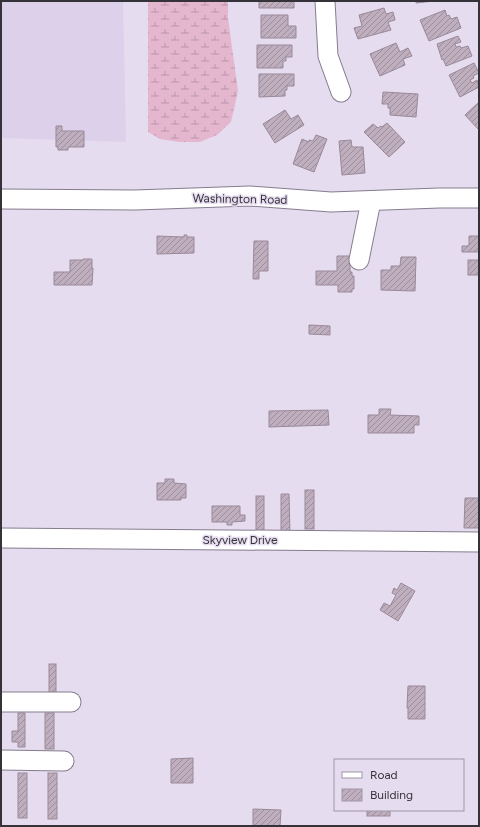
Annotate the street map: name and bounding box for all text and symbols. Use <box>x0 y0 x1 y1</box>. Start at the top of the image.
street label: Washington Road <box>193 191 287 207</box>
street label: Skyview Drive <box>202 533 278 547</box>
legend <box>334 759 464 811</box>
text: Road <box>370 768 398 782</box>
text: Building <box>370 788 413 802</box>

